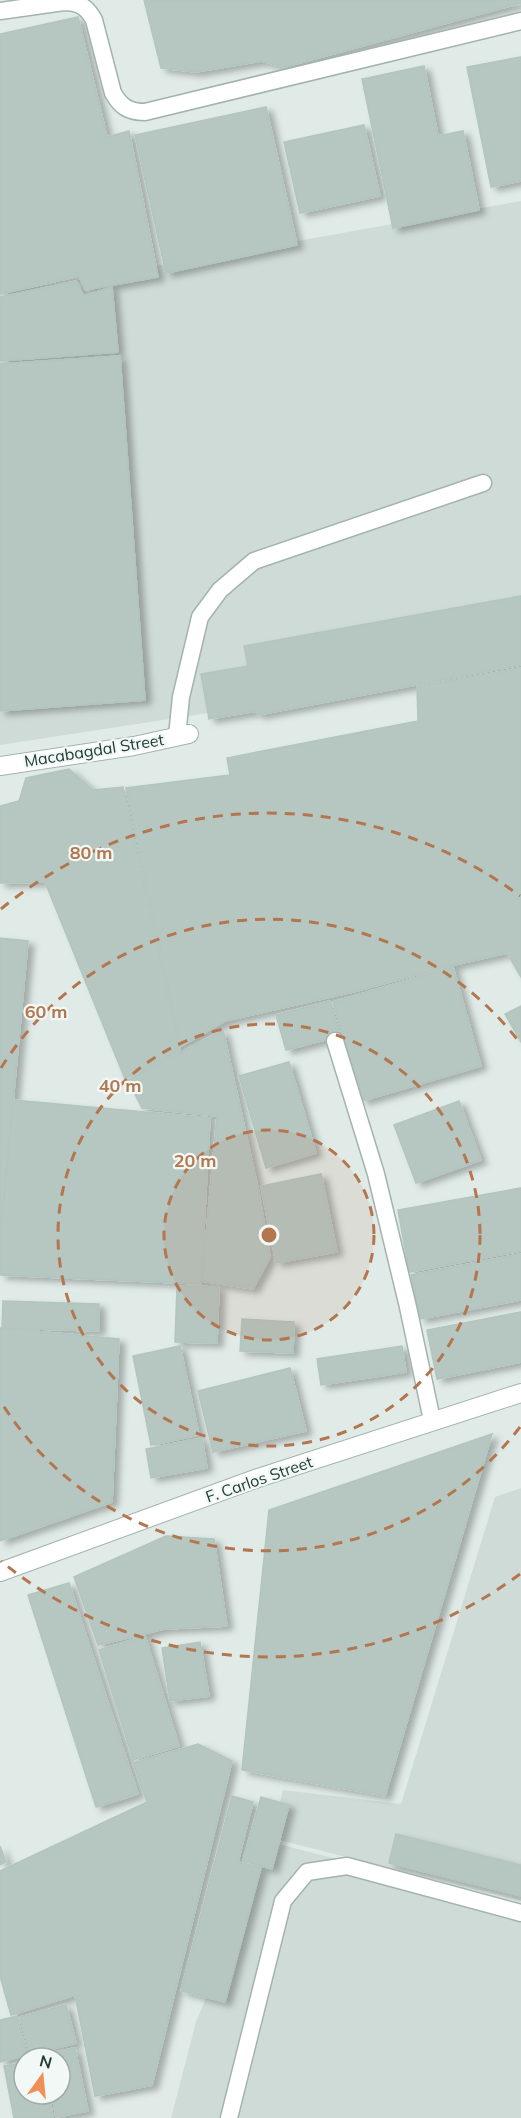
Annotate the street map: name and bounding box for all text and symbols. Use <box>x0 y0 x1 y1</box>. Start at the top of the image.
street label: Macabagdal Street <box>23 729 166 771</box>
text: 80 m <box>70 841 112 864</box>
text: 60 m <box>25 1000 67 1023</box>
text: 40 m <box>99 1074 141 1097</box>
text: 20 m <box>174 1149 216 1172</box>
centre of rings <box>259 1225 279 1245</box>
street label: F. Carlos Street <box>203 1451 315 1507</box>
north arrow <box>12 2046 72 2106</box>
text: N <box>37 2050 54 2073</box>

